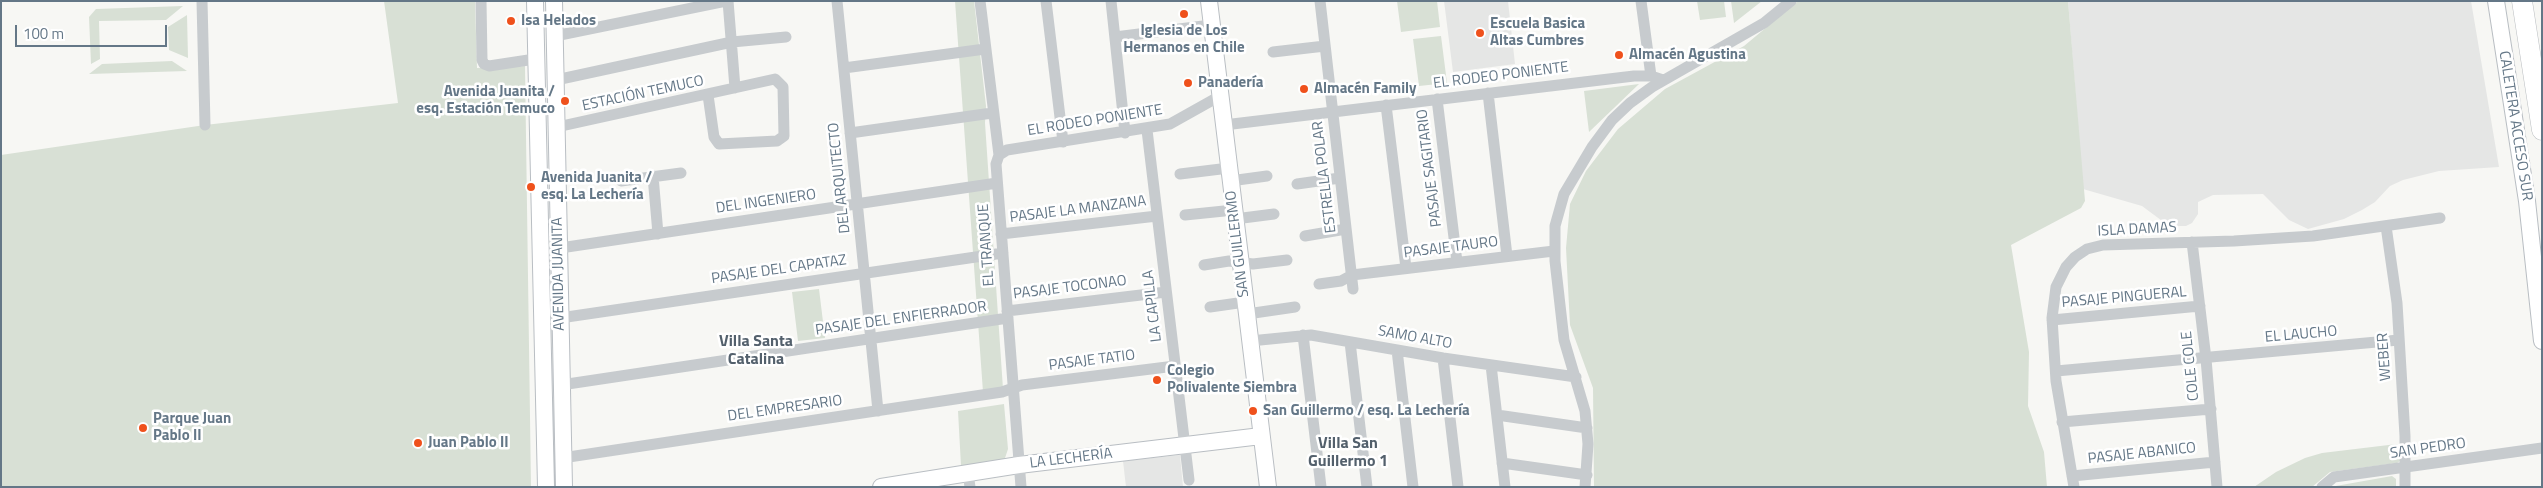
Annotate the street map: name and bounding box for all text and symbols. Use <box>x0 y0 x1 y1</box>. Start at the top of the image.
marker: Iglesia de Los Hermanos en Chile <box>1178 8 1190 20</box>
place label: Isa Helados <box>521 12 596 30</box>
scale bar <box>18 15 170 47</box>
marker: Isa Helados <box>505 15 517 27</box>
place label: Escuela Basica Altas Cumbres <box>1490 15 1585 50</box>
text: 100 m <box>23 22 64 45</box>
place label: Iglesia de Los Hermanos en Chile <box>1123 22 1245 57</box>
marker: Escuela Basica Altas Cumbres <box>1474 27 1486 39</box>
place label: Almacén Agustina <box>1629 46 1746 64</box>
marker: Almacén Agustina <box>1613 49 1625 61</box>
street label: CALETERA ACCESO SUR <box>2494 50 2536 202</box>
street label: EL RODEO PONIENTE <box>1432 59 1570 93</box>
street label: ESTACIÓN TEMUCO <box>581 72 705 116</box>
place label: Panadería <box>1198 74 1263 92</box>
marker: Panadería <box>1182 77 1194 89</box>
place label: Almacén Family <box>1314 80 1417 98</box>
place label: Avenida Juanita / esq. Estación Temuco <box>416 83 555 118</box>
marker: Almacén Family <box>1298 83 1310 95</box>
marker: Avenida Juanita / esq. Estación Temuco <box>559 95 571 107</box>
street label: EL RODEO PONIENTE <box>1026 101 1164 141</box>
street label: PASAJE SAGITARIO <box>1414 108 1446 228</box>
street label: ESTRELLA POLAR <box>1309 120 1341 234</box>
street label: DEL ARQUITECTO <box>825 122 855 234</box>
place label: Avenida Juanita / esq. La Lechería <box>541 169 652 204</box>
marker: Avenida Juanita / esq. La Lechería <box>525 181 537 193</box>
street label: DEL INGENIERO <box>715 186 817 218</box>
street label: SAN GUILLERMO <box>1223 190 1253 298</box>
street label: PASAJE LA MANZANA <box>1009 193 1147 227</box>
street label: EL TRANQUE <box>975 203 999 287</box>
street label: AVENIDA JUANITA <box>549 217 569 331</box>
street label: ISLA DAMAS <box>2097 219 2177 241</box>
street label: PASAJE TAURO <box>1403 233 1499 263</box>
street label: PASAJE DEL CAPATAZ <box>710 252 848 288</box>
street label: LA CAPILLA <box>1140 269 1166 343</box>
street label: PASAJE TOCONAO <box>1012 272 1128 304</box>
street label: PASAJE PINGUERAL <box>2061 284 2187 312</box>
street label: PASAJE DEL ENFIERRADOR <box>814 298 988 340</box>
street label: SAMO ALTO <box>1377 323 1453 353</box>
street label: EL LAUCHO <box>2264 323 2338 347</box>
street label: COLE COLE <box>2178 330 2204 402</box>
district label: Villa Santa Catalina <box>719 332 793 370</box>
street label: WEBER <box>2374 332 2396 382</box>
street label: PASAJE TATIO <box>1048 347 1136 375</box>
place label: Colegio Polivalente Siembra <box>1167 362 1297 397</box>
marker: Colegio Polivalente Siembra <box>1151 374 1163 386</box>
street label: DEL EMPRESARIO <box>727 392 843 426</box>
place label: San Guillermo / esq. La Lechería <box>1263 402 1470 420</box>
marker: San Guillermo / esq. La Lechería <box>1247 405 1259 417</box>
place label: Parque Juan Pablo II <box>153 410 231 445</box>
marker: Parque Juan Pablo II <box>137 422 149 434</box>
place label: Juan Pablo II <box>428 434 509 452</box>
district label: Villa San Guillermo 1 <box>1308 434 1388 472</box>
street label: SAN PEDRO <box>2389 435 2467 463</box>
marker: Juan Pablo II <box>412 437 424 449</box>
street label: PASAJE ABANICO <box>2087 439 2197 469</box>
street label: LA LECHERÍA <box>1029 445 1113 473</box>

